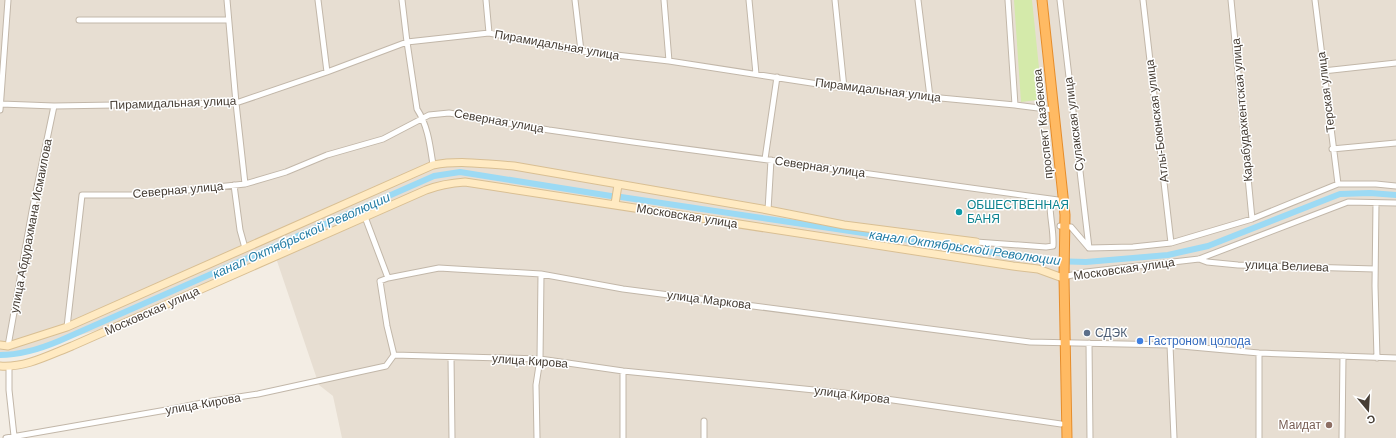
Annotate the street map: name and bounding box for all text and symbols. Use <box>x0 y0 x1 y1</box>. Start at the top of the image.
street label: Пирамидальная улица <box>493 27 621 63</box>
street label: Карабудахкентская улица <box>1229 37 1255 182</box>
street label: Терская улица <box>1314 51 1338 133</box>
street label: Атлы-Боюнская улица <box>1142 58 1171 183</box>
street label: проспект Казбекова <box>1030 68 1056 180</box>
street label: Пирамидальная улица <box>814 75 942 105</box>
street label: Сулакская улица <box>1061 76 1087 172</box>
street label: Пирамидальная улица <box>109 94 237 112</box>
street label: Северная улица <box>453 106 545 136</box>
street label: улица Абдурахмана Исмаилова <box>7 137 55 314</box>
street label: Северная улица <box>774 154 866 180</box>
street label: Северная улица <box>132 179 224 201</box>
water label: канал Октябрьской Революции <box>210 189 392 282</box>
place label: ОБШЕСТВЕННАЯ БАНЯ <box>967 198 1069 226</box>
street label: Московская улица <box>635 201 739 231</box>
marker: ОБШЕСТВЕННАЯ БАНЯ <box>954 207 964 217</box>
water label: канал Октябрьской Революции <box>868 227 1061 268</box>
street label: Московская улица <box>1072 255 1176 283</box>
street label: улица Велиева <box>1245 258 1329 274</box>
street label: Московская улица <box>103 284 202 338</box>
street label: улица Маркова <box>666 288 752 312</box>
place label: СДЭК <box>1095 326 1127 340</box>
marker: СДЭК <box>1082 328 1092 338</box>
place label: Гастроном цолода <box>1148 334 1251 348</box>
marker: Гастроном цолода <box>1135 336 1145 346</box>
street label: улица Кирова <box>491 351 569 371</box>
street label: улица Кирова <box>813 383 891 407</box>
street label: улица Кирова <box>164 390 242 418</box>
north arrow <box>1348 390 1388 430</box>
text: С <box>1365 413 1377 426</box>
place label: Маидат <box>1279 418 1321 432</box>
marker: Маидат <box>1324 420 1334 430</box>

